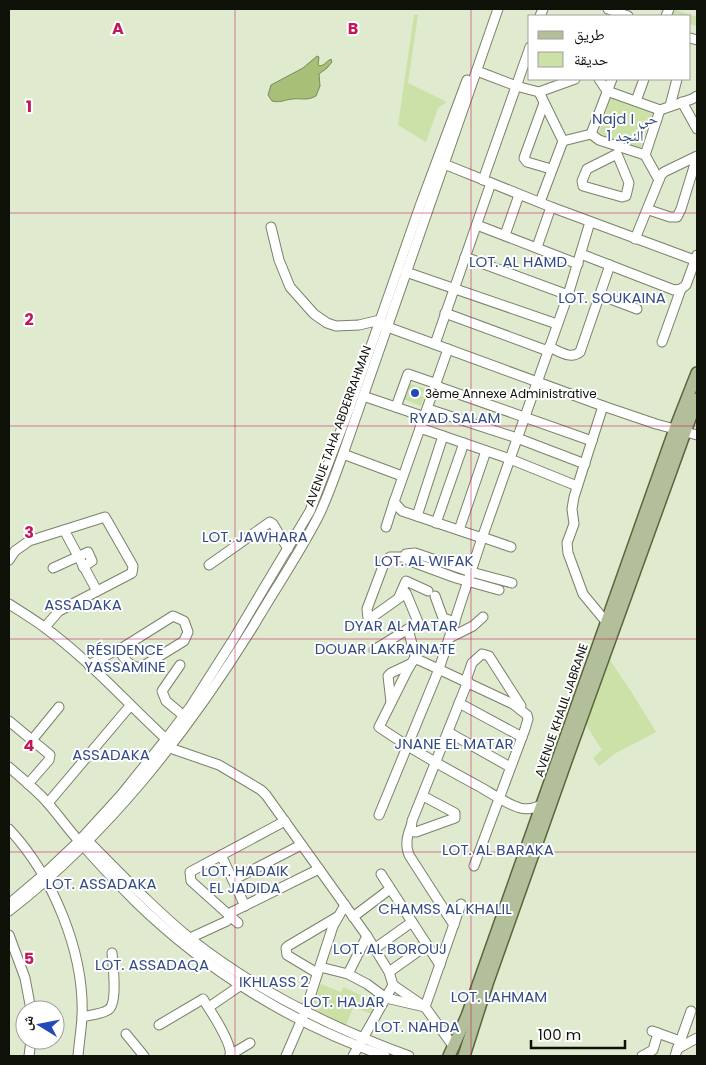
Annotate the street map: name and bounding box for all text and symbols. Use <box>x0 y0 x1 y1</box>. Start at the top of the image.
legend <box>528 15 691 80</box>
text: A <box>112 17 124 40</box>
text: B <box>348 17 358 40</box>
text: طريق <box>574 24 605 45</box>
text: حديقة <box>574 49 609 70</box>
text: 1 <box>26 95 32 118</box>
district label: Najd I حي النجد 1 <box>592 108 659 146</box>
district label: LOT. AL HAMD <box>469 251 567 272</box>
district label: LOT. SOUKAINA <box>558 287 666 308</box>
text: 2 <box>24 308 34 331</box>
street label: AVENUE TAHA ABDERRAHMAN <box>301 343 375 509</box>
place label: 3ème Annexe Administrative <box>425 385 597 402</box>
marker: 3ème Annexe Administrative <box>409 387 421 399</box>
district label: RYAD SALAM <box>409 407 501 428</box>
text: 3 <box>24 521 34 544</box>
district label: LOT. JAWHARA <box>202 526 308 547</box>
district label: LOT. AL WIFAK <box>374 550 474 571</box>
district label: ASSADAKA <box>44 594 122 615</box>
district label: DYAR AL MATAR <box>344 615 458 636</box>
district label: DOUAR LAKRAINATE <box>315 638 455 659</box>
district label: RÉSIDENCE YASSAMINE <box>84 639 166 677</box>
street label: AVENUE KHALIL JABRANE <box>530 641 592 779</box>
district label: JNANE EL MATAR <box>394 733 514 754</box>
text: 4 <box>24 734 35 757</box>
district label: ASSADAKA <box>72 744 150 765</box>
district label: LOT. AL BARAKA <box>442 839 554 860</box>
district label: LOT. HADAIK EL JADIDA <box>201 860 289 898</box>
district label: LOT. ASSADAKA <box>45 873 157 894</box>
district label: CHAMSS AL KHALIL <box>378 898 512 919</box>
district label: LOT. AL BOROUJ <box>333 938 447 959</box>
text: 5 <box>24 947 34 970</box>
district label: LOT. ASSADAQA <box>95 954 209 975</box>
district label: IKHLASS 2 <box>239 971 309 992</box>
district label: LOT. LAHMAM <box>451 986 547 1007</box>
district label: LOT. HAJAR <box>303 991 385 1012</box>
north arrow <box>15 1000 65 1050</box>
text: ش <box>16 1014 38 1032</box>
district label: LOT. NAHDA <box>374 1016 460 1037</box>
scale bar <box>531 1018 625 1050</box>
text: 100 m <box>538 1024 581 1045</box>

